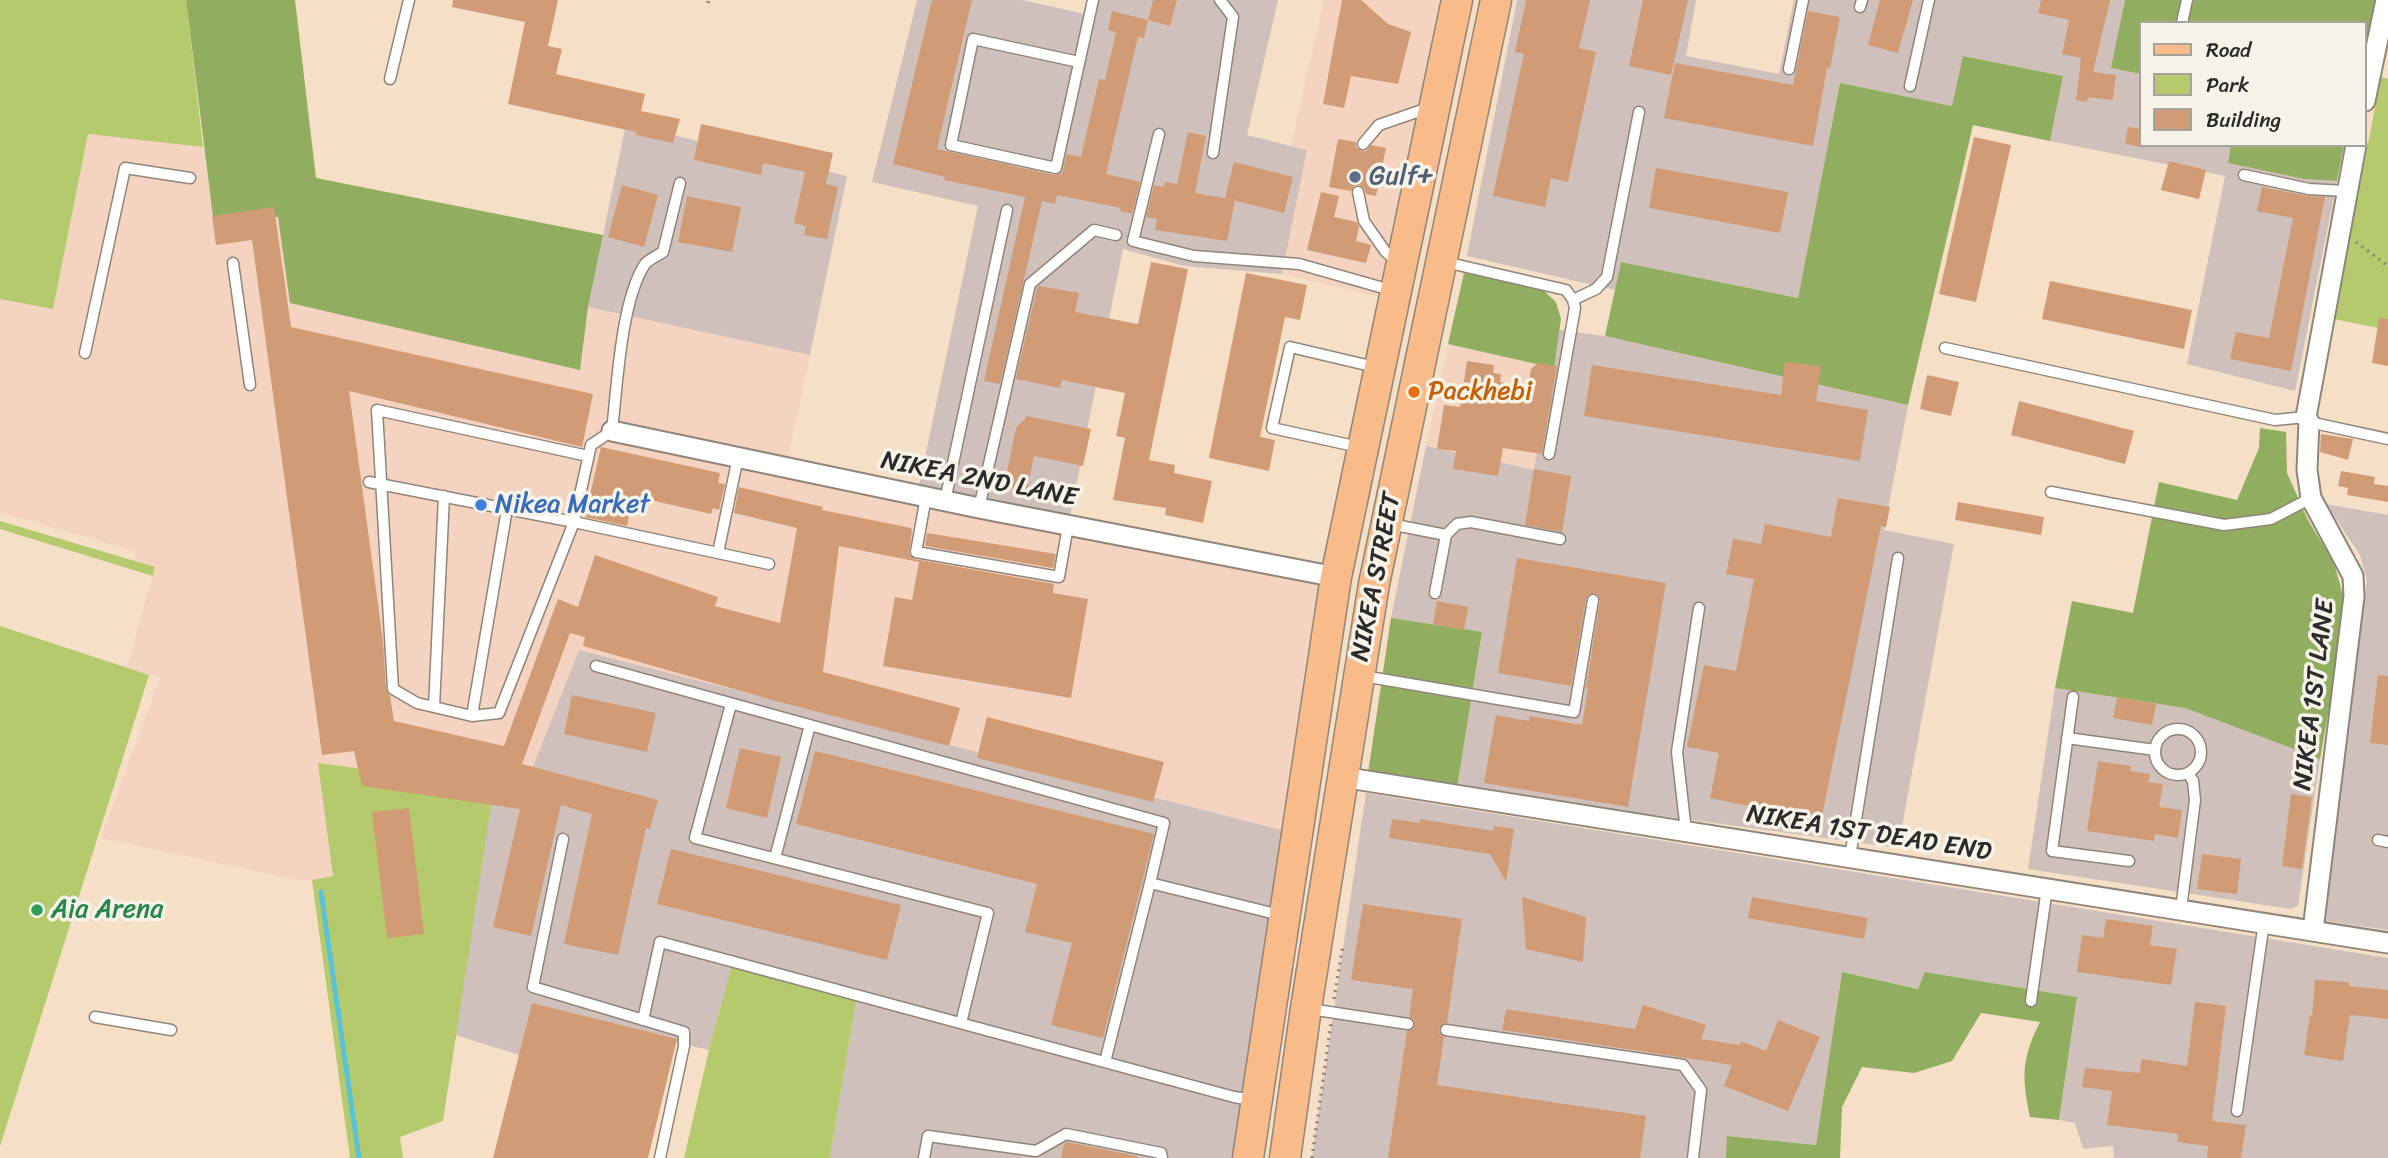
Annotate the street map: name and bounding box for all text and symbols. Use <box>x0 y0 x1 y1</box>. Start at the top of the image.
legend <box>2140 21 2367 147</box>
text: Road <box>2206 31 2251 69</box>
text: Park <box>2206 66 2249 104</box>
text: Building <box>2206 101 2281 139</box>
place label: Gulf+ <box>1369 161 1434 193</box>
marker: Gulf+ <box>1347 169 1363 185</box>
place label: Packhebi <box>1428 376 1532 408</box>
marker: Packhebi <box>1406 384 1422 400</box>
street label: NIKEA 2ND LANE <box>878 446 1080 514</box>
place label: Nikea Market <box>495 489 650 521</box>
street label: NIKEA STREET <box>1345 490 1409 664</box>
marker: Nikea Market <box>473 497 489 513</box>
street label: NIKEA 1ST LANE <box>2288 598 2342 792</box>
street label: NIKEA 1ST DEAD END <box>1744 799 1994 869</box>
place label: Aia Arena <box>51 894 163 926</box>
marker: Aia Arena <box>29 902 45 918</box>

